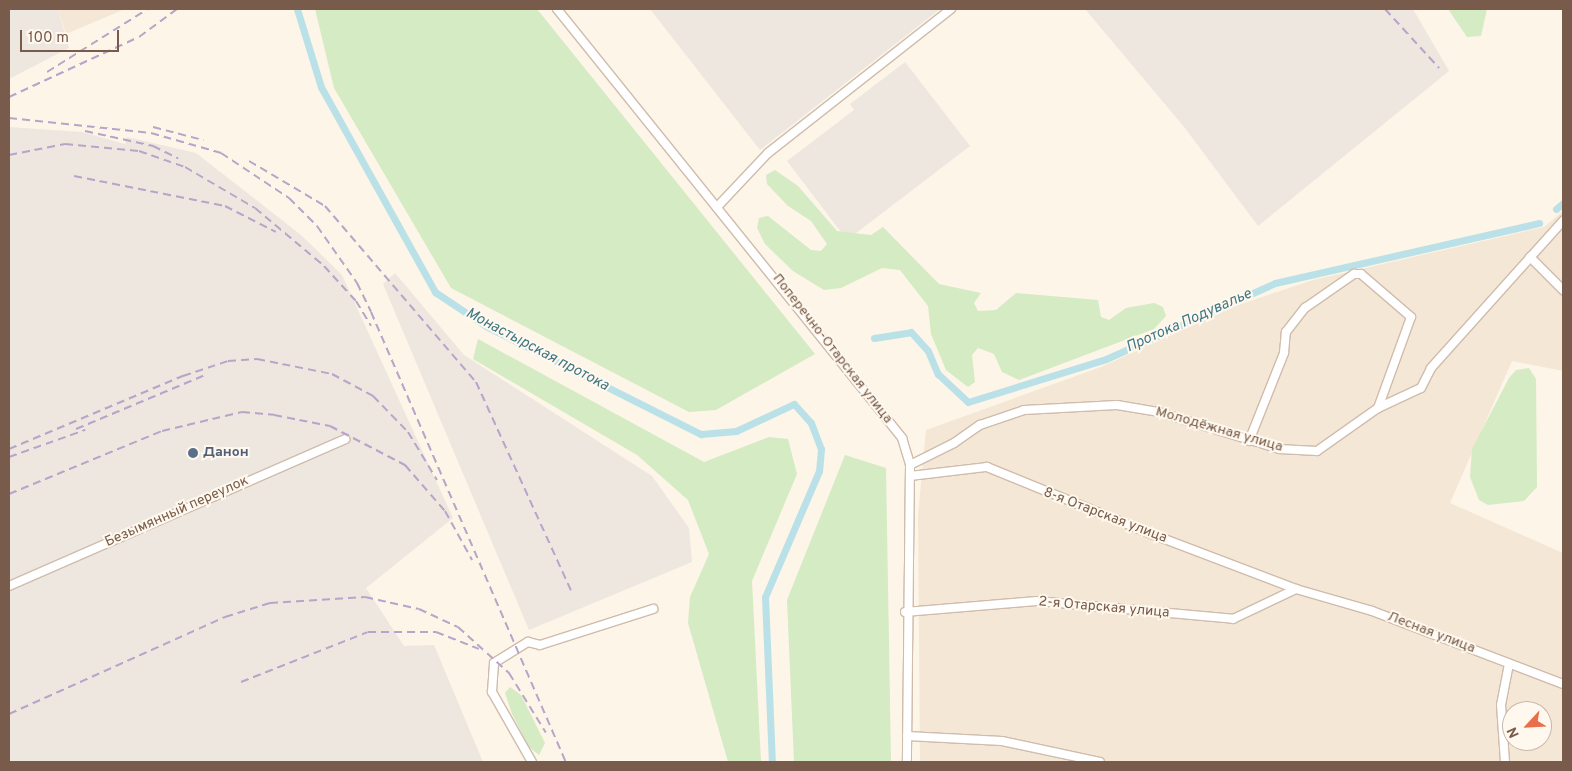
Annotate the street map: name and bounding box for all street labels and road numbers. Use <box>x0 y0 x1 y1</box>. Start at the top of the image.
street label: Поперечно-Отарская улица <box>768 271 896 427</box>
street label: Молодёжная улица <box>1153 404 1285 456</box>
street label: Безымянный переулок <box>103 473 251 551</box>
street label: 8-я Отарская улица <box>1041 485 1169 547</box>
street label: 2-я Отарская улица <box>1038 594 1170 622</box>
street label: Лесная улица <box>1385 609 1477 657</box>

